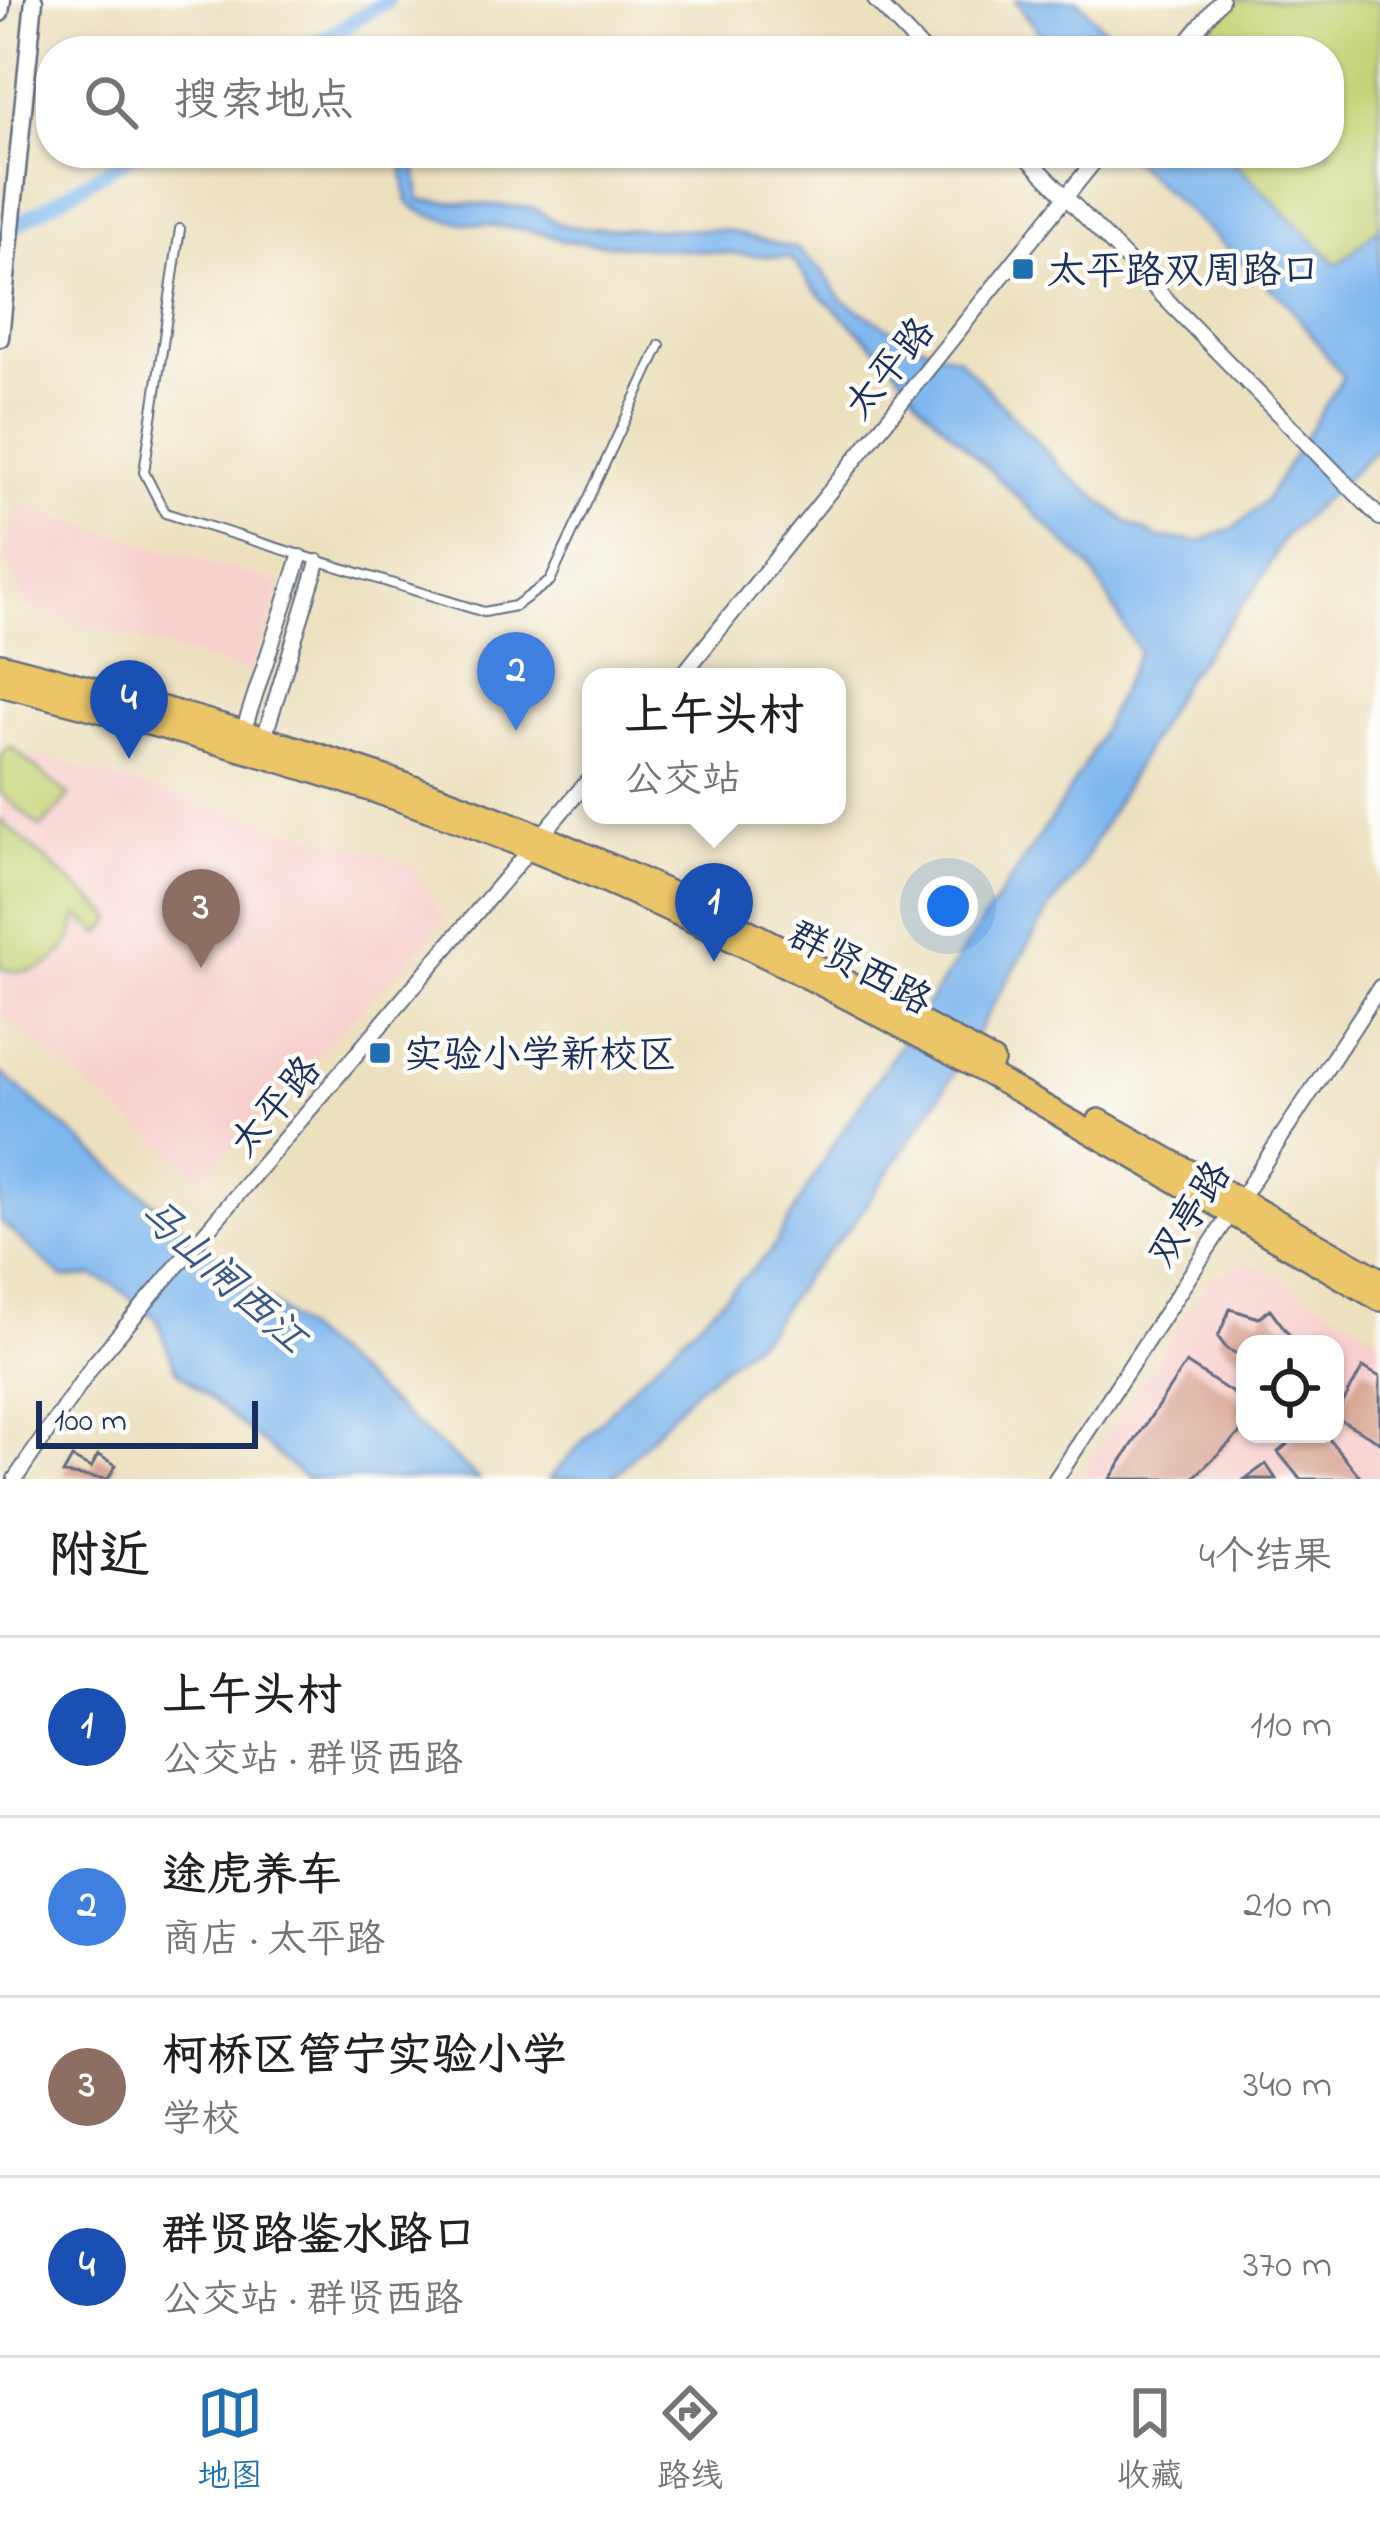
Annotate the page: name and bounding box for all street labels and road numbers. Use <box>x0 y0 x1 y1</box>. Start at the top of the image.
street label: 太平路 <box>833 306 950 433</box>
street label: 群贤西路 <box>777 908 941 1032</box>
street label: 太平路 <box>218 1045 337 1171</box>
street label: 双亭路 <box>1136 1151 1248 1280</box>

